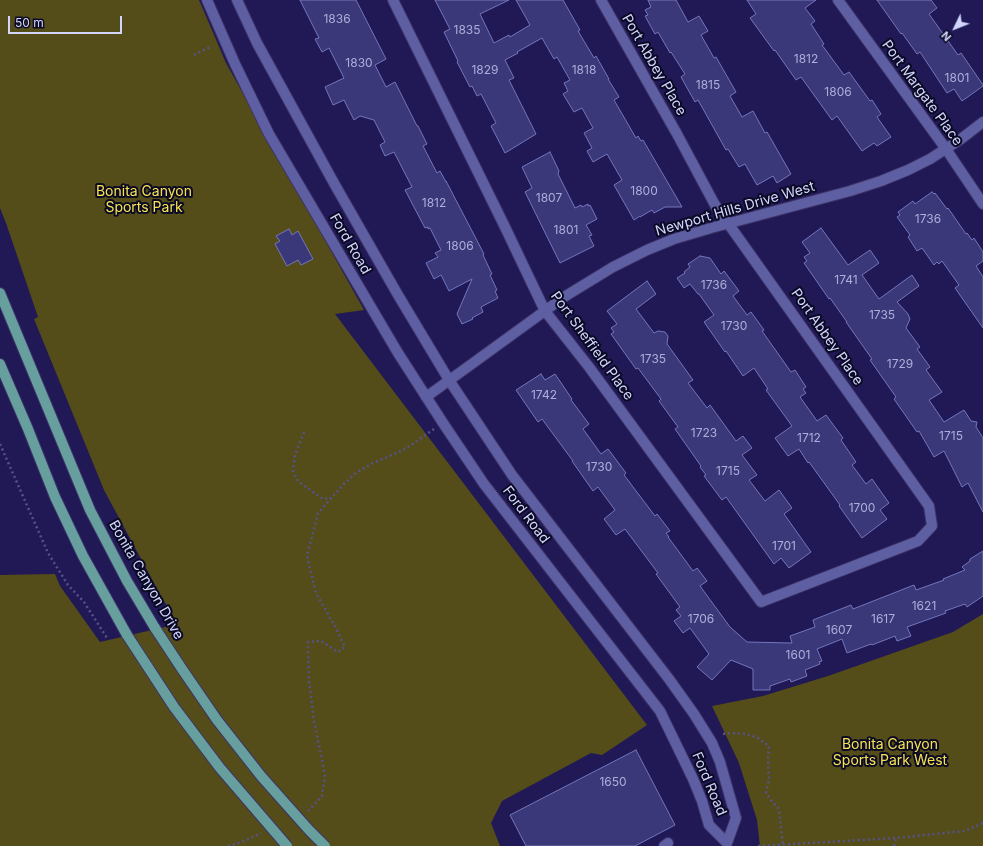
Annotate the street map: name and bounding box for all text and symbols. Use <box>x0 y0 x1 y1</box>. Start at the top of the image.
scale bar <box>10 8 124 34</box>
north arrow <box>935 8 975 48</box>
street label: Port Abbey Place <box>618 11 690 119</box>
house number: 1836 <box>323 12 351 26</box>
text: 50 m <box>15 15 44 30</box>
house number: 1835 <box>453 23 481 37</box>
text: N <box>938 28 954 44</box>
street label: Port Margate Place <box>878 37 966 149</box>
house number: 1812 <box>794 52 818 66</box>
house number: 1830 <box>345 56 373 70</box>
house number: 1829 <box>471 63 499 77</box>
house number: 1818 <box>572 63 596 77</box>
house number: 1801 <box>945 71 969 85</box>
house number: 1815 <box>696 78 720 92</box>
house number: 1806 <box>824 85 852 99</box>
street label: Newport Hills Drive West <box>654 178 816 240</box>
park label: Bonita Canyon Sports Park <box>96 184 192 216</box>
house number: 1800 <box>630 184 658 198</box>
house number: 1807 <box>536 191 562 205</box>
house number: 1812 <box>422 196 446 210</box>
street label: Ford Road <box>326 211 374 277</box>
house number: 1736 <box>915 212 941 226</box>
house number: 1801 <box>554 223 578 237</box>
house number: 1806 <box>446 239 474 253</box>
house number: 1741 <box>834 273 858 287</box>
house number: 1736 <box>701 278 727 292</box>
street label: Port Abbey Place <box>787 285 867 389</box>
street label: Port Sheffield Place <box>547 288 637 404</box>
house number: 1735 <box>869 308 895 322</box>
house number: 1730 <box>721 319 747 333</box>
house number: 1735 <box>640 352 666 366</box>
house number: 1729 <box>887 357 913 371</box>
house number: 1742 <box>531 388 557 402</box>
house number: 1723 <box>691 426 717 440</box>
house number: 1715 <box>939 429 963 443</box>
house number: 1712 <box>797 431 821 445</box>
house number: 1730 <box>586 460 612 474</box>
house number: 1715 <box>716 464 740 478</box>
street label: Ford Road <box>499 483 553 547</box>
house number: 1700 <box>849 501 875 515</box>
street label: Bonita Canyon Drive <box>105 517 187 643</box>
house number: 1701 <box>772 539 796 553</box>
house number: 1621 <box>912 599 936 613</box>
house number: 1706 <box>688 612 714 626</box>
house number: 1617 <box>871 612 895 626</box>
house number: 1607 <box>826 623 852 637</box>
house number: 1601 <box>786 648 810 662</box>
park label: Bonita Canyon Sports Park West <box>833 737 947 770</box>
street label: Ford Road <box>688 750 730 818</box>
house number: 1650 <box>599 775 627 789</box>

